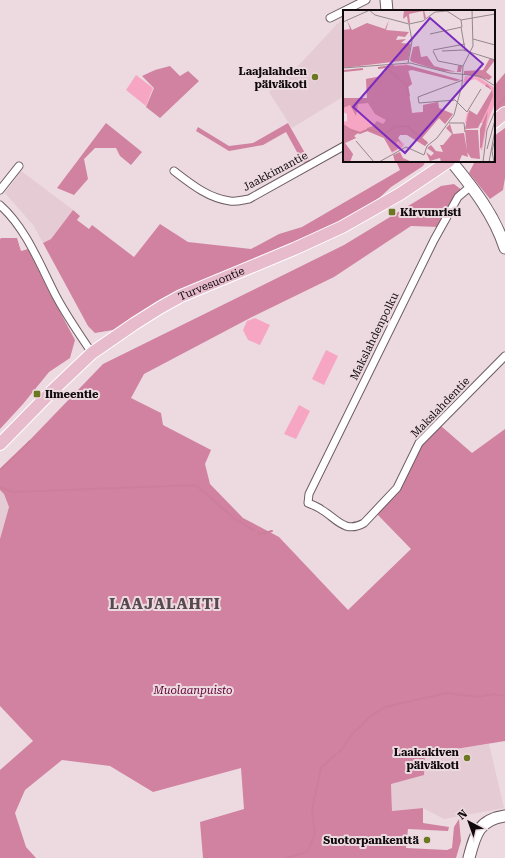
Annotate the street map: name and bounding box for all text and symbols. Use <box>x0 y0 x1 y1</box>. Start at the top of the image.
inset map <box>343 10 495 162</box>
place label: Laajalahden päiväkoti <box>239 65 308 91</box>
marker: Laajalahden päiväkoti <box>310 72 320 82</box>
street label: Jaakkimantie <box>241 149 310 194</box>
place label: Kirvunristi <box>400 206 462 219</box>
marker: Kirvunristi <box>387 207 397 217</box>
street label: Turvesuontie <box>176 264 247 303</box>
street label: Makslahdenpolku <box>348 290 401 382</box>
street label: Makslahdentie <box>408 375 472 440</box>
place label: Ilmeentie <box>45 388 99 401</box>
marker: Ilmeentie <box>32 389 42 399</box>
district label: LAAJALAHTI <box>109 595 221 613</box>
park label: Muolaanpuisto <box>152 684 233 697</box>
place label: Laakakiven päiväkoti <box>394 746 460 772</box>
marker: Laakakiven päiväkoti <box>462 753 472 763</box>
north arrow <box>449 802 489 842</box>
text: N <box>455 807 471 823</box>
place label: Suotorpankenttä <box>323 834 420 847</box>
marker: Suotorpankenttä <box>422 835 432 845</box>

